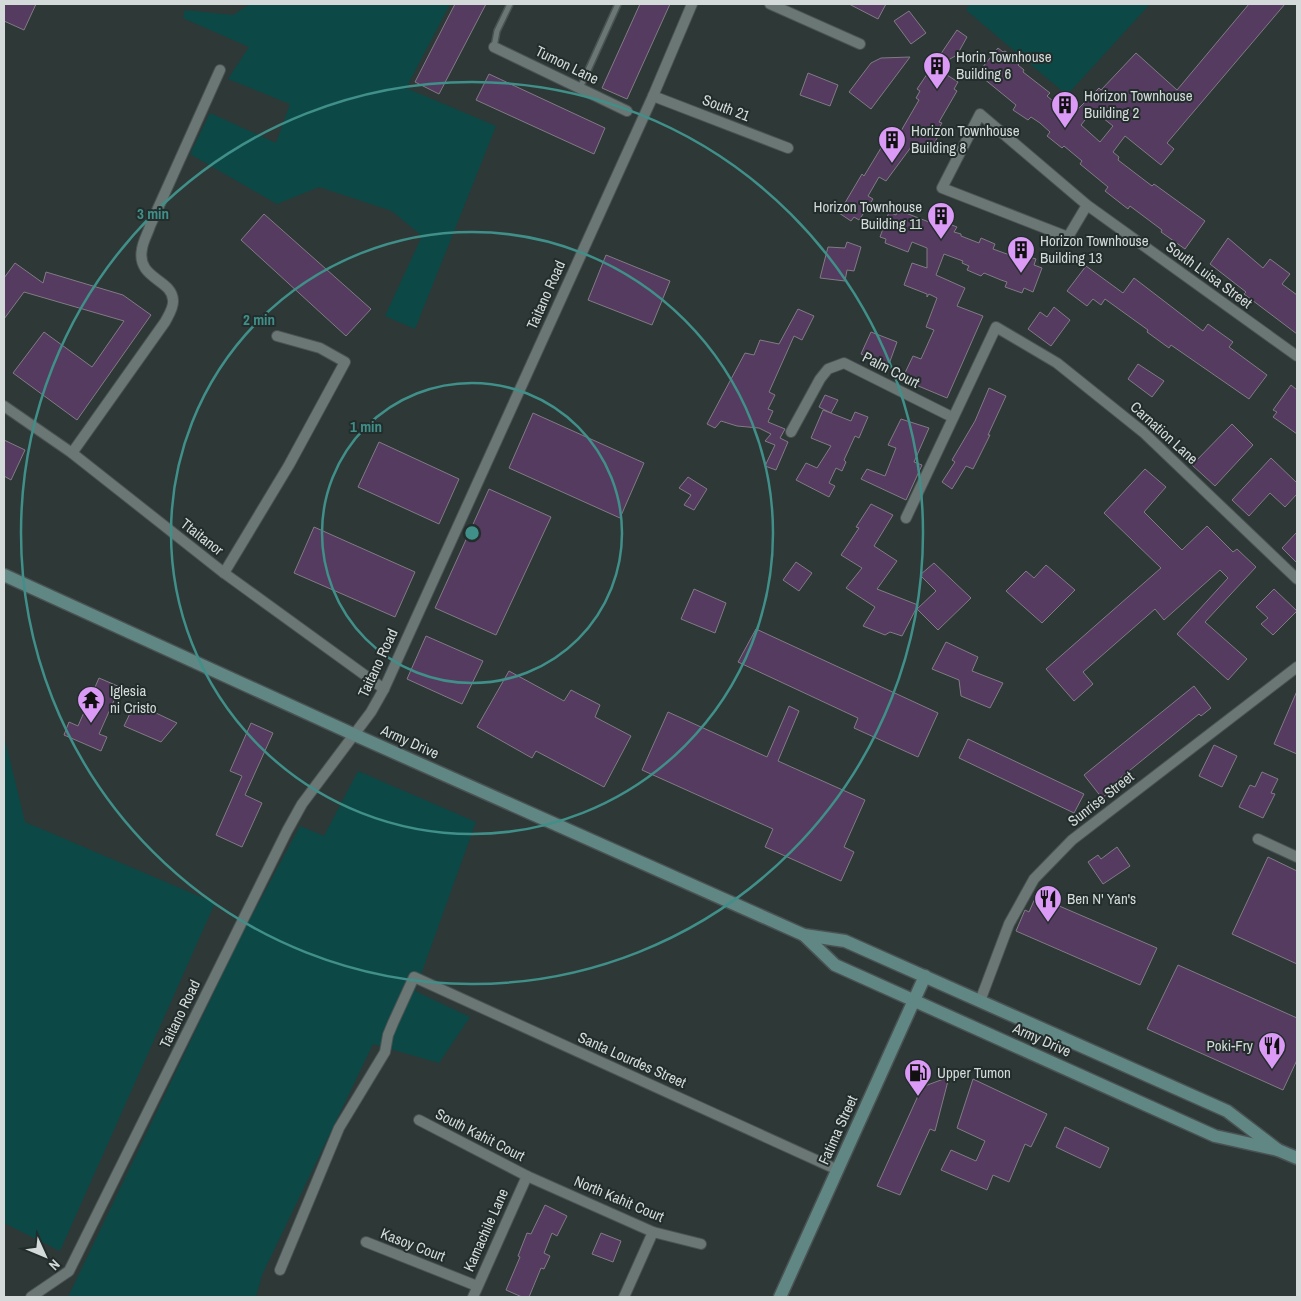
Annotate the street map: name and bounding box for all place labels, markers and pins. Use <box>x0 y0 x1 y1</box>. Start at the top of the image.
place label: Horin Townhouse Building 6 <box>956 46 1052 84</box>
building icon: Horin Townhouse Building 6 <box>922 51 952 90</box>
place label: Horizon Townhouse Building 2 <box>1084 85 1193 123</box>
building icon: Horizon Townhouse Building 2 <box>1050 90 1080 129</box>
place label: Horizon Townhouse Building 8 <box>911 120 1020 158</box>
building icon: Horizon Townhouse Building 8 <box>877 125 907 164</box>
place label: Horizon Townhouse Building 11 <box>814 196 922 234</box>
building icon: Horizon Townhouse Building 11 <box>926 201 956 240</box>
place label: Horizon Townhouse Building 13 <box>1040 230 1149 268</box>
building icon: Horizon Townhouse Building 13 <box>1006 235 1036 274</box>
centre of rings <box>463 524 481 542</box>
place label: Iglesia ni Cristo <box>110 680 157 718</box>
temple icon: Iglesia ni Cristo <box>76 685 106 724</box>
restaurant icon: Ben N' Yan's <box>1033 884 1063 923</box>
place label: Ben N' Yan's <box>1067 888 1136 909</box>
restaurant icon: Poki-Fry <box>1257 1031 1287 1070</box>
place label: Poki-Fry <box>1207 1035 1254 1056</box>
fuel station icon: Upper Tumon <box>903 1058 933 1097</box>
place label: Upper Tumon <box>937 1062 1011 1083</box>

